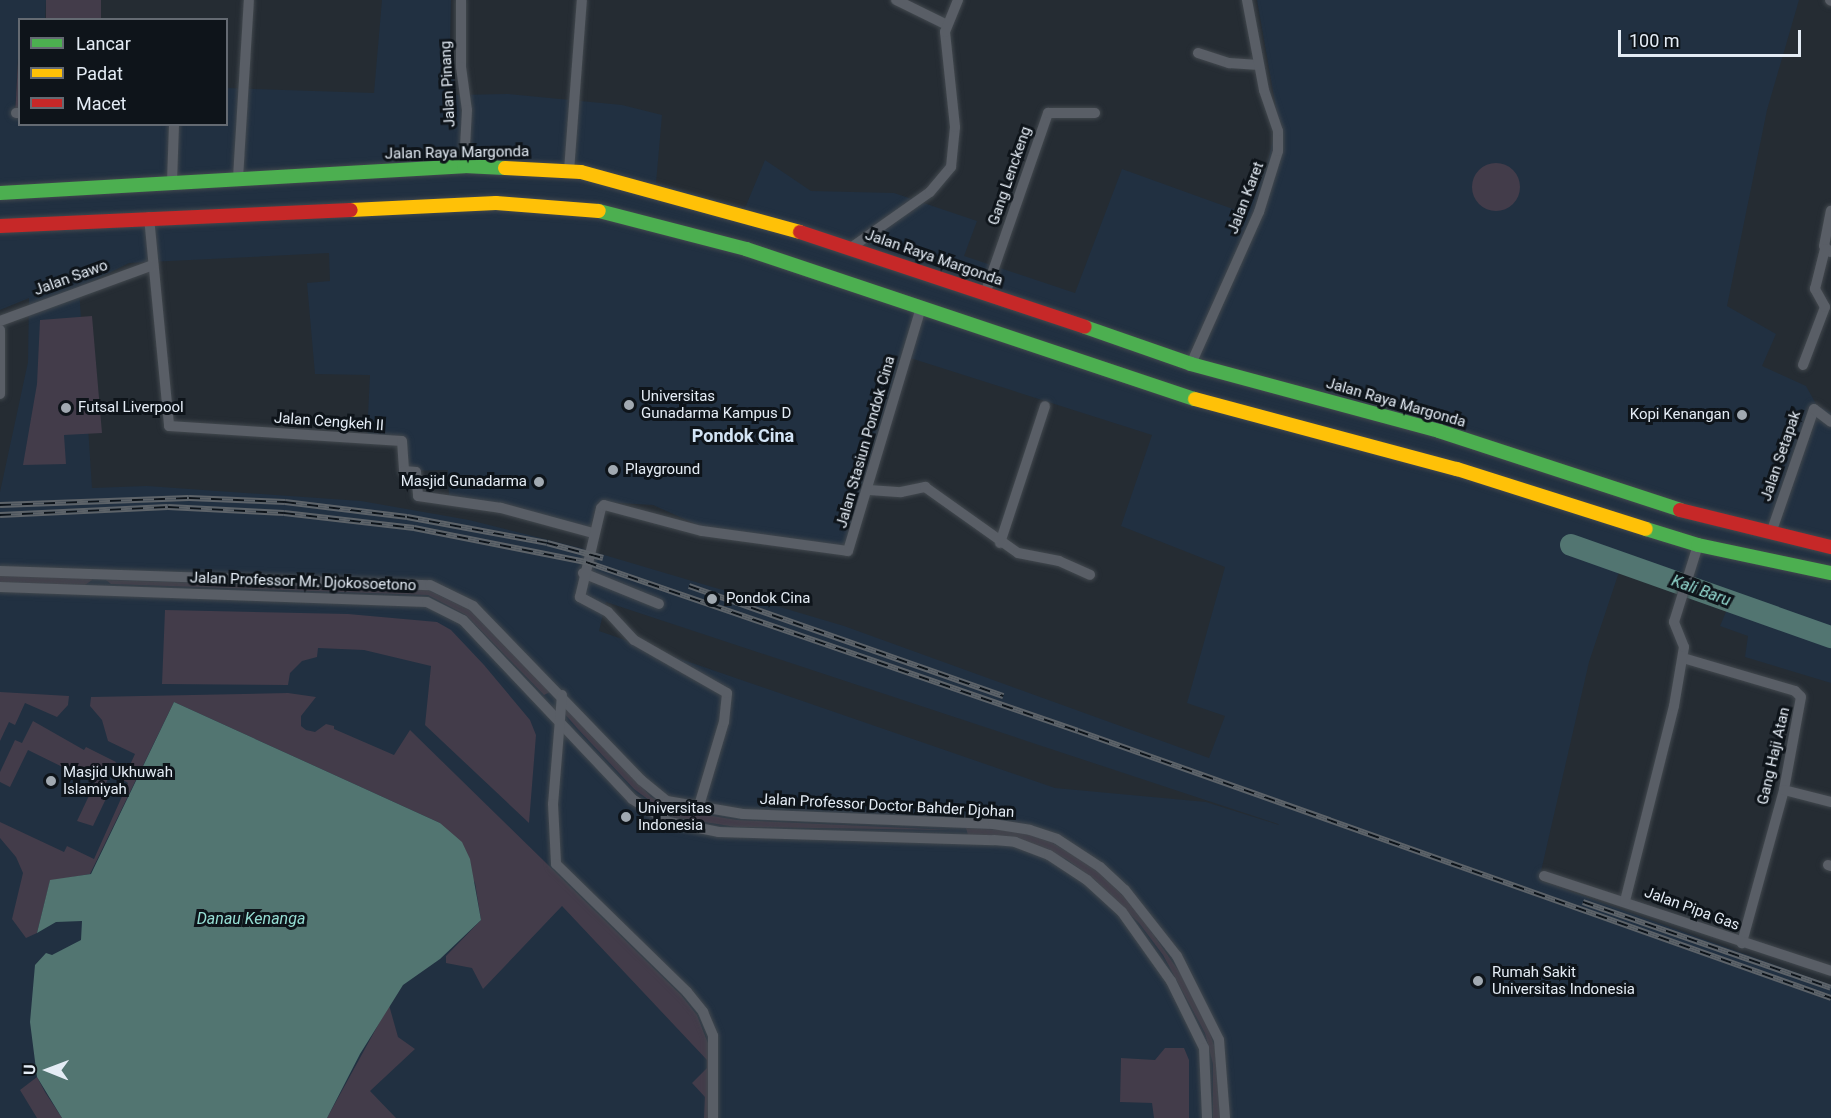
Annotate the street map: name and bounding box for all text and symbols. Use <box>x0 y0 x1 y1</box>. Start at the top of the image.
legend <box>18 18 228 126</box>
scale bar <box>1621 18 1804 56</box>
text: 100 m <box>1629 30 1680 51</box>
text: Lancar <box>76 33 131 54</box>
street label: Jalan Pinang <box>437 40 459 128</box>
text: Padat <box>76 63 123 84</box>
text: Macet <box>76 93 126 114</box>
street label: Gang Lenckeng <box>985 124 1035 228</box>
street label: Jalan Raya Margonda <box>385 143 529 163</box>
street label: Jalan Karet <box>1224 159 1268 237</box>
street label: Jalan Raya Margonda <box>863 226 1005 290</box>
street label: Jalan Sawo <box>32 256 110 300</box>
street label: Jalan Stasiun Pondok Cina <box>833 354 899 530</box>
street label: Jalan Raya Margonda <box>1324 374 1468 432</box>
place label: Universitas Gunadarma Kampus D <box>641 387 791 422</box>
marker: Universitas Gunadarma Kampus D <box>622 398 636 412</box>
place label: Futsal Liverpool <box>78 399 184 417</box>
marker: Futsal Liverpool <box>59 401 73 415</box>
place label: Kopi Kenangan <box>1630 406 1730 424</box>
marker: Kopi Kenangan <box>1735 408 1749 422</box>
street label: Jalan Setapak <box>1757 408 1805 504</box>
street label: Jalan Cengkeh II <box>273 409 385 435</box>
district label: Pondok Cina <box>692 425 794 447</box>
place label: Playground <box>625 461 700 479</box>
marker: Playground <box>606 463 620 477</box>
place label: Masjid Gunadarma <box>401 473 527 491</box>
marker: Masjid Gunadarma <box>532 475 546 489</box>
street label: Jalan Professor Mr. Djokosoetono <box>189 569 417 595</box>
water label: Kali Baru <box>1669 571 1733 611</box>
marker: Pondok Cina <box>703 590 721 608</box>
place label: Pondok Cina <box>726 590 810 608</box>
street label: Gang Haji Atan <box>1754 705 1794 807</box>
place label: Masjid Ukhuwah Islamiyah <box>63 763 173 798</box>
marker: Masjid Ukhuwah Islamiyah <box>44 774 58 788</box>
street label: Jalan Professor Doctor Bahder Djohan <box>759 790 1015 822</box>
place label: Universitas Indonesia <box>638 799 712 834</box>
marker: Universitas Indonesia <box>619 810 633 824</box>
street label: Jalan Pipa Gas <box>1642 883 1742 935</box>
water label: Danau Kenanga <box>197 909 305 929</box>
place label: Rumah Sakit Universitas Indonesia <box>1492 963 1635 998</box>
marker: Rumah Sakit Universitas Indonesia <box>1469 972 1487 990</box>
north arrow <box>18 1040 78 1100</box>
text: U <box>20 1064 39 1075</box>

